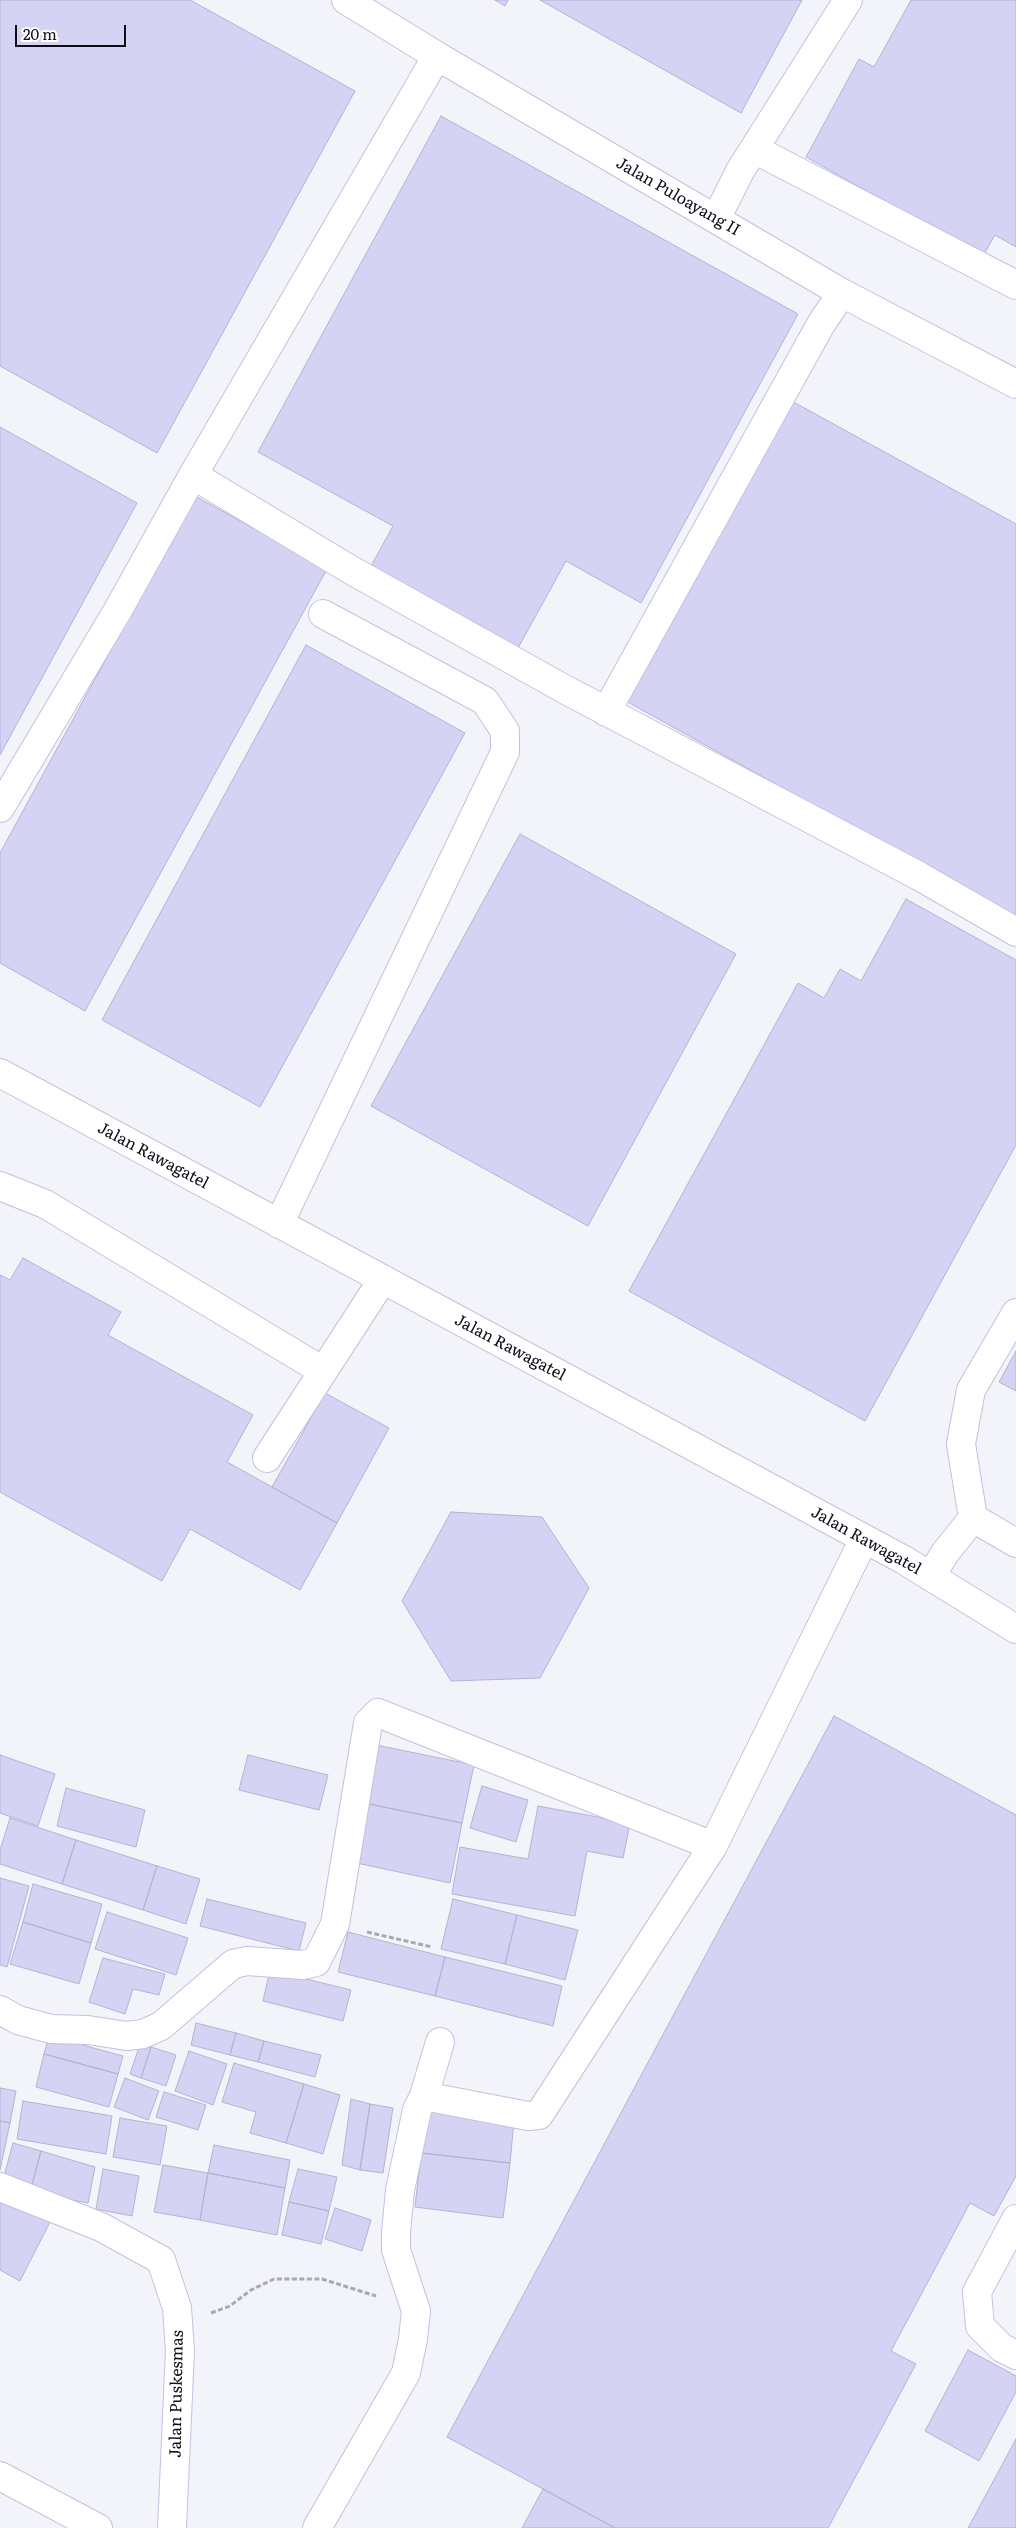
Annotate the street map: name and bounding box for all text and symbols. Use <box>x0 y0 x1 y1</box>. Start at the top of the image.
scale bar <box>18 15 129 47</box>
text: 20 m <box>23 22 57 45</box>
street label: Jalan Puloayang II <box>613 154 743 240</box>
street label: Jalan Rawagatel <box>94 1119 212 1193</box>
street label: Jalan Rawagatel <box>451 1311 569 1385</box>
street label: Jalan Rawagatel <box>808 1503 924 1579</box>
street label: Jalan Puskesmas <box>166 2330 188 2458</box>

